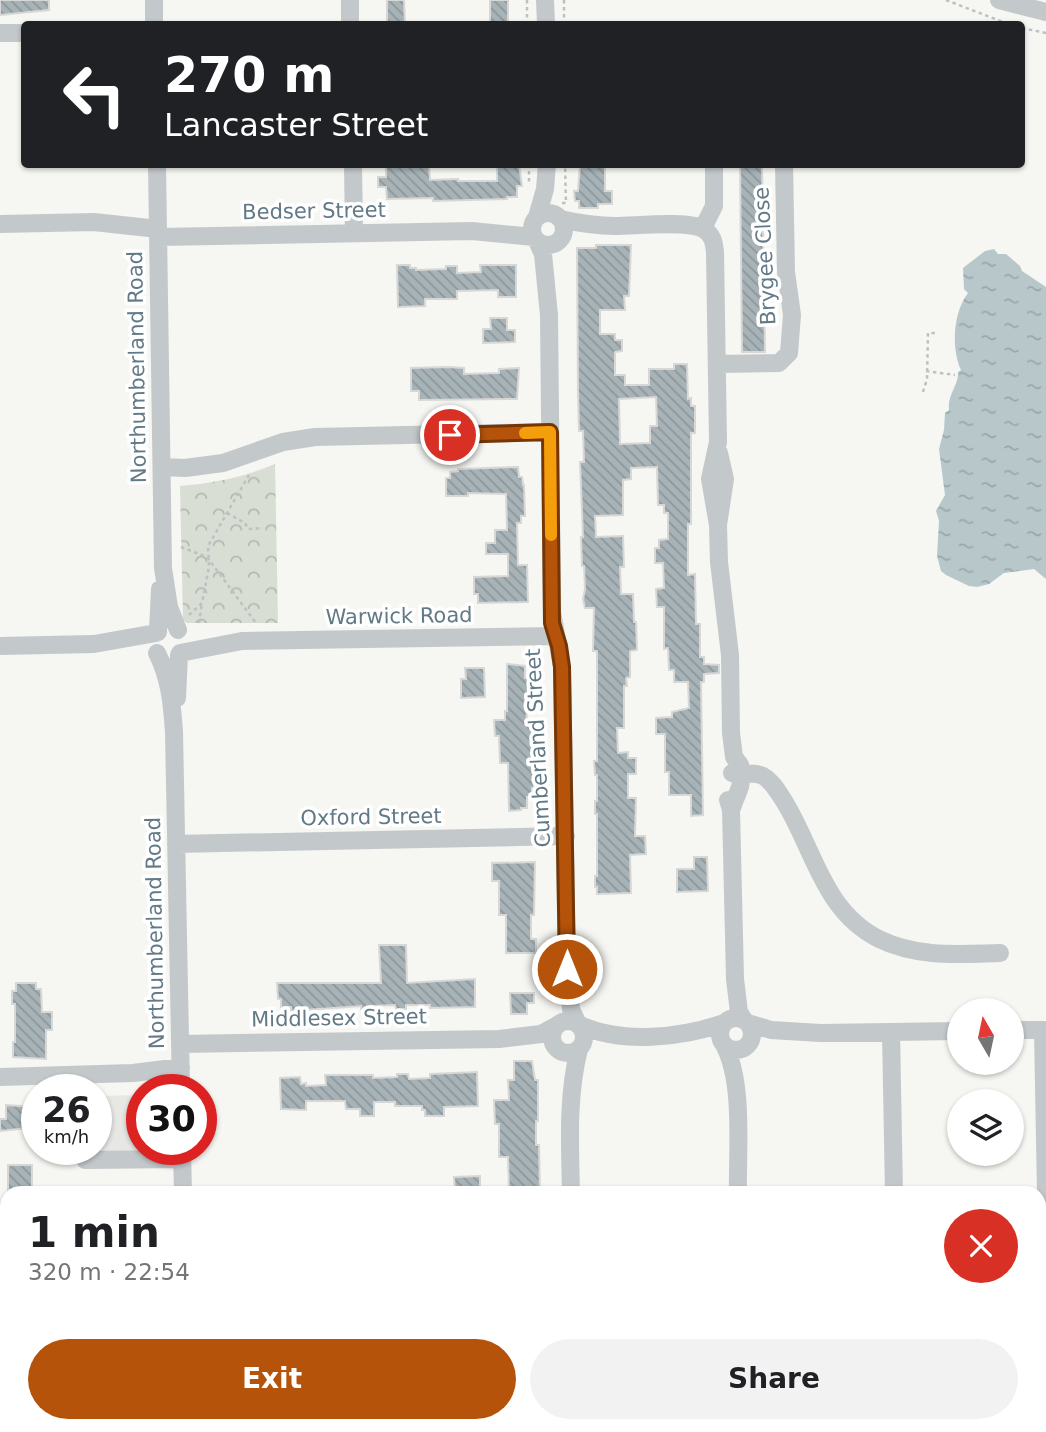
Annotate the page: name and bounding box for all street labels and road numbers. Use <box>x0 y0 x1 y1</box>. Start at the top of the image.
street label: Brygee Close <box>749 186 781 326</box>
street label: Bedser Street <box>242 198 386 224</box>
street label: Northumberland Road <box>123 251 151 483</box>
street label: Warwick Road <box>325 603 473 629</box>
street label: Cumberland Street <box>521 648 555 848</box>
street label: Oxford Street <box>300 804 442 830</box>
street label: Northumberland Road <box>141 817 169 1049</box>
street label: Middlesex Street <box>251 1004 427 1032</box>

